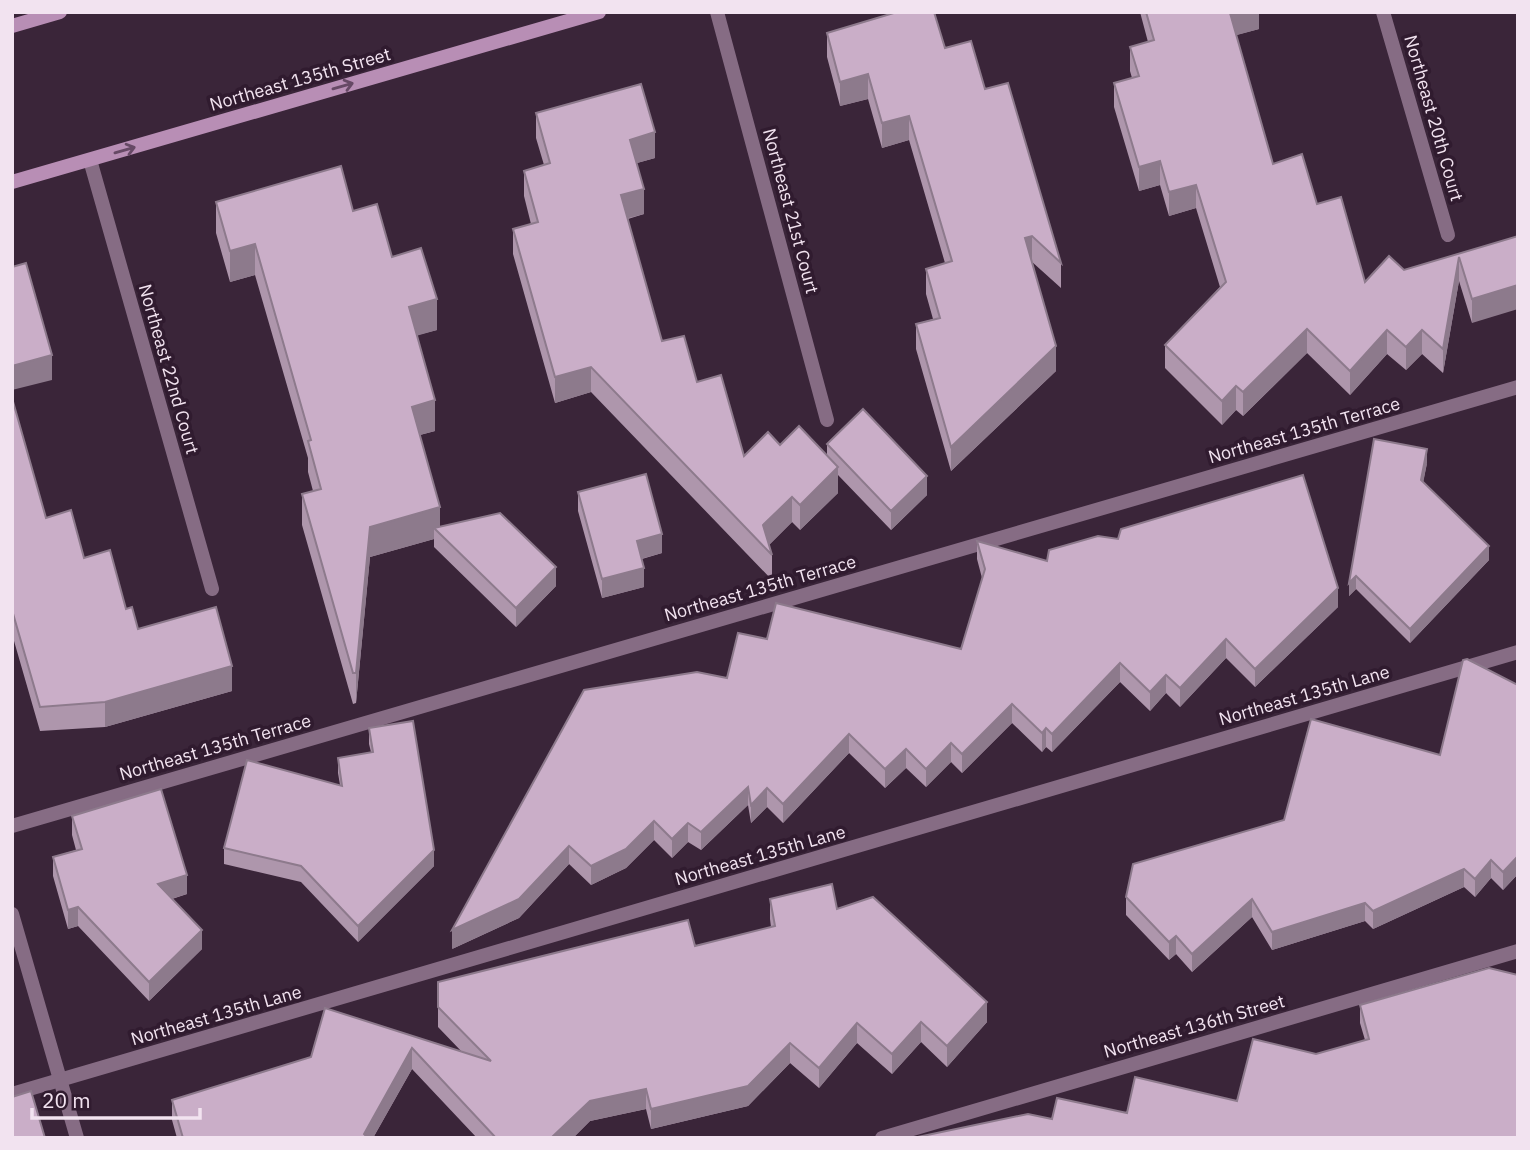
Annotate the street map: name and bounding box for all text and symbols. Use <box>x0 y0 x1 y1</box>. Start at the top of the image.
street label: Northeast 20th Court <box>1399 32 1469 204</box>
street label: Northeast 135th Street <box>207 42 393 116</box>
one-way arrow <box>332 79 354 92</box>
street label: Northeast 21st Court <box>758 126 824 296</box>
one-way arrow <box>114 142 136 155</box>
street label: Northeast 22nd Court <box>134 281 204 457</box>
street label: Northeast 135th Terrace <box>1205 392 1403 468</box>
street label: Northeast 135th Terrace <box>661 550 859 626</box>
street label: Northeast 135th Lane <box>1216 660 1392 730</box>
street label: Northeast 135th Terrace <box>116 709 314 785</box>
street label: Northeast 135th Lane <box>672 820 848 890</box>
street label: Northeast 135th Lane <box>128 980 304 1050</box>
street label: Northeast 136th Street <box>1101 989 1287 1063</box>
scale bar <box>32 1076 200 1120</box>
text: 20 m <box>42 1086 91 1114</box>

